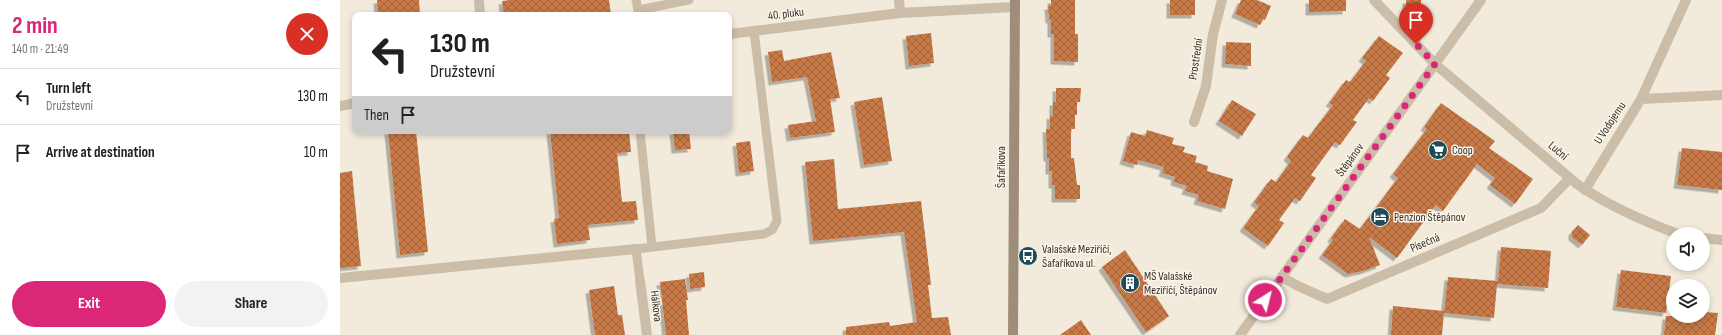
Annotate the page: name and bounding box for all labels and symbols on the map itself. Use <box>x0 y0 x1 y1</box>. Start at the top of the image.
pin <box>1399 3 1433 44</box>
street label: 40. pluku <box>767 4 805 24</box>
street label: Prostřední <box>1185 36 1207 81</box>
street label: U Vodojemu <box>1591 99 1629 147</box>
street label: Luční <box>1545 138 1572 164</box>
supermarket icon: Coop <box>1427 139 1449 161</box>
street label: Štěpánov <box>1333 140 1367 180</box>
place label: Coop <box>1452 143 1473 158</box>
street label: Šafaříkova <box>994 146 1009 188</box>
hotel icon: Penzion Štěpánov <box>1369 206 1391 228</box>
place label: Penzion Štěpánov <box>1394 210 1466 225</box>
street label: Písečná <box>1408 230 1442 256</box>
place label: Valašské Meziříčí, Šafaříkova ul. <box>1042 242 1112 271</box>
bus stop icon: Valašské Meziříčí, Šafaříkova ul. <box>1017 245 1039 267</box>
place label: MŠ Valašské Meziříčí, Štěpánov <box>1144 269 1218 298</box>
building icon: MŠ Valašské Meziříčí, Štěpánov <box>1119 272 1141 294</box>
position arrow <box>1244 279 1286 321</box>
street label: Hálkova <box>647 290 665 323</box>

